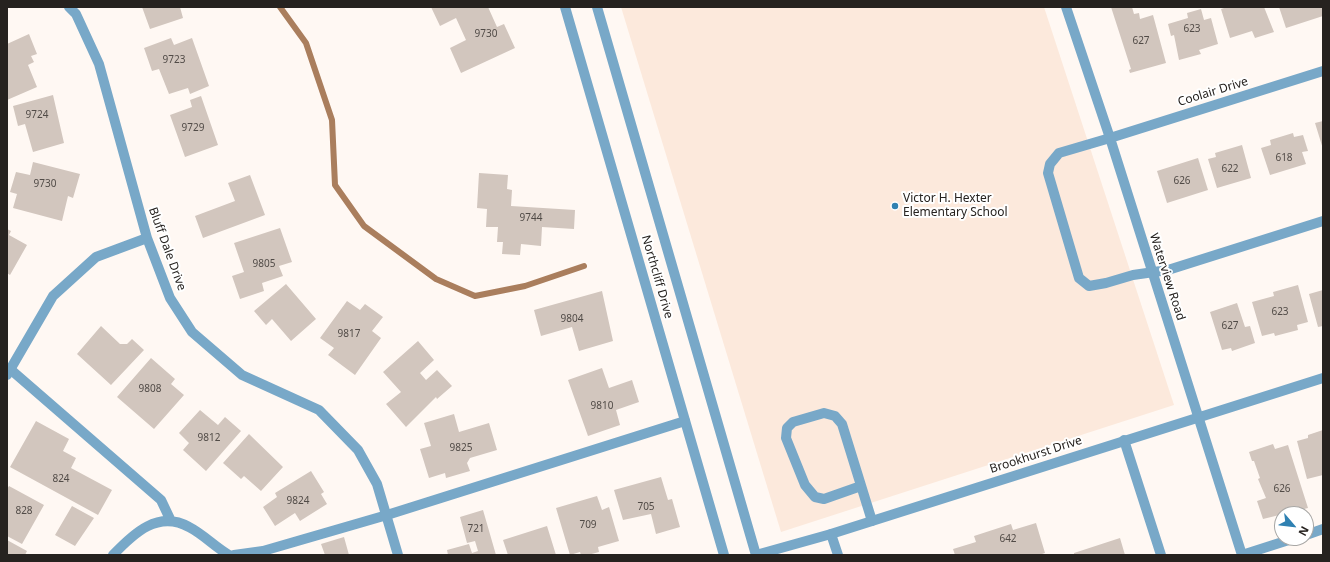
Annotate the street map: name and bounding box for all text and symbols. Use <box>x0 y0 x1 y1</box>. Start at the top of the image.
house number: 623 <box>1183 23 1201 35</box>
house number: 9730 <box>475 28 497 40</box>
house number: 627 <box>1132 35 1150 47</box>
house number: 9723 <box>163 54 185 66</box>
street label: Coolair Drive <box>1176 74 1250 110</box>
house number: 9724 <box>26 109 48 121</box>
house number: 9729 <box>182 122 204 134</box>
house number: 618 <box>1275 152 1293 164</box>
house number: 622 <box>1221 163 1239 175</box>
house number: 626 <box>1173 175 1191 187</box>
house number: 9730 <box>34 178 56 190</box>
place label: Victor H. Hexter Elementary School <box>903 192 1008 220</box>
marker: Victor H. Hexter Elementary School <box>890 201 900 211</box>
street label: Bluff Dale Drive <box>145 205 189 293</box>
house number: 9744 <box>520 212 542 224</box>
street label: Waterview Road <box>1146 232 1188 322</box>
street label: Northcliff Drive <box>638 234 676 320</box>
house number: 9805 <box>253 258 275 270</box>
house number: 623 <box>1271 306 1289 318</box>
house number: 9804 <box>561 313 583 325</box>
house number: 627 <box>1221 320 1239 332</box>
house number: 9817 <box>338 328 360 340</box>
house number: 9808 <box>139 383 161 395</box>
house number: 9810 <box>591 400 613 412</box>
house number: 9812 <box>198 432 220 444</box>
street label: Brookhurst Drive <box>988 433 1084 477</box>
house number: 9825 <box>450 442 472 454</box>
house number: 824 <box>52 473 70 485</box>
house number: 626 <box>1273 483 1291 495</box>
house number: 9824 <box>287 495 309 507</box>
house number: 705 <box>637 501 655 513</box>
house number: 828 <box>15 505 33 517</box>
north arrow <box>1274 506 1314 546</box>
house number: 709 <box>579 519 597 531</box>
house number: 721 <box>467 523 485 535</box>
text: N <box>1295 524 1313 539</box>
house number: 642 <box>999 533 1017 545</box>

